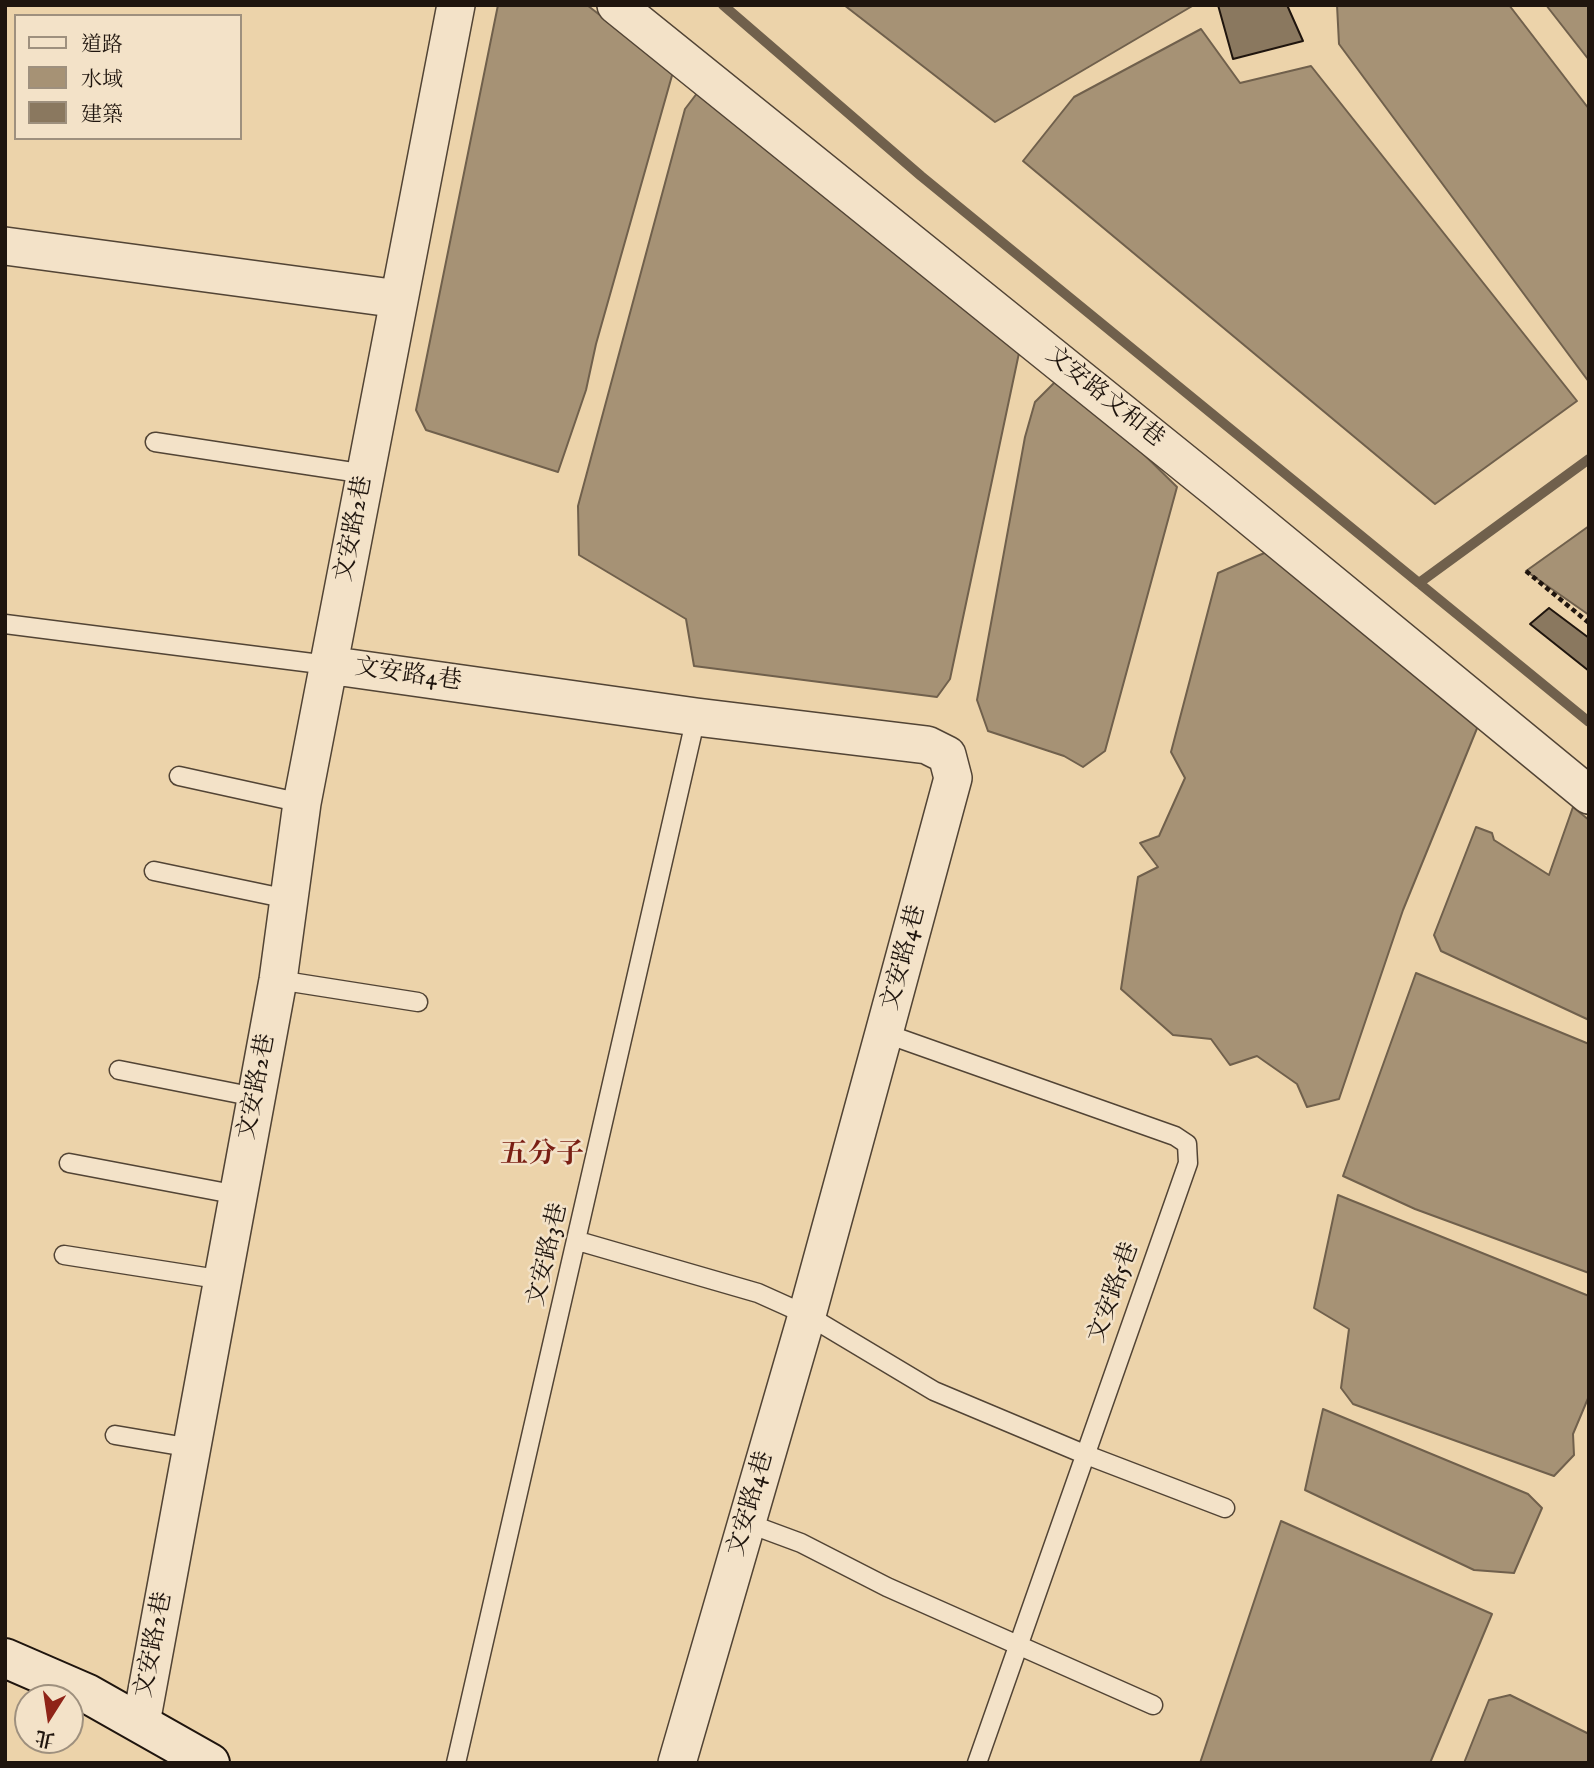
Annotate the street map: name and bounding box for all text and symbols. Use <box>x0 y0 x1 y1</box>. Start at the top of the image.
legend <box>14 14 242 140</box>
text: 道路 <box>81 32 123 59</box>
text: 水域 <box>81 67 123 94</box>
text: 建築 <box>81 102 123 129</box>
street label: 文安路文和巷 <box>1039 341 1169 455</box>
street label: 文安路2巷 <box>331 474 379 584</box>
street label: 文安路4巷 <box>353 654 463 698</box>
street label: 文安路4巷 <box>877 902 933 1014</box>
street label: 文安路2巷 <box>234 1032 282 1142</box>
district label: 五分子 <box>500 1139 584 1173</box>
street label: 文安路3巷 <box>523 1201 575 1309</box>
street label: 文安路5巷 <box>1084 1239 1146 1347</box>
street label: 文安路4巷 <box>723 1448 781 1560</box>
street label: 文安路2巷 <box>131 1590 179 1700</box>
north arrow <box>14 1684 84 1754</box>
text: 北 <box>33 1724 57 1751</box>

